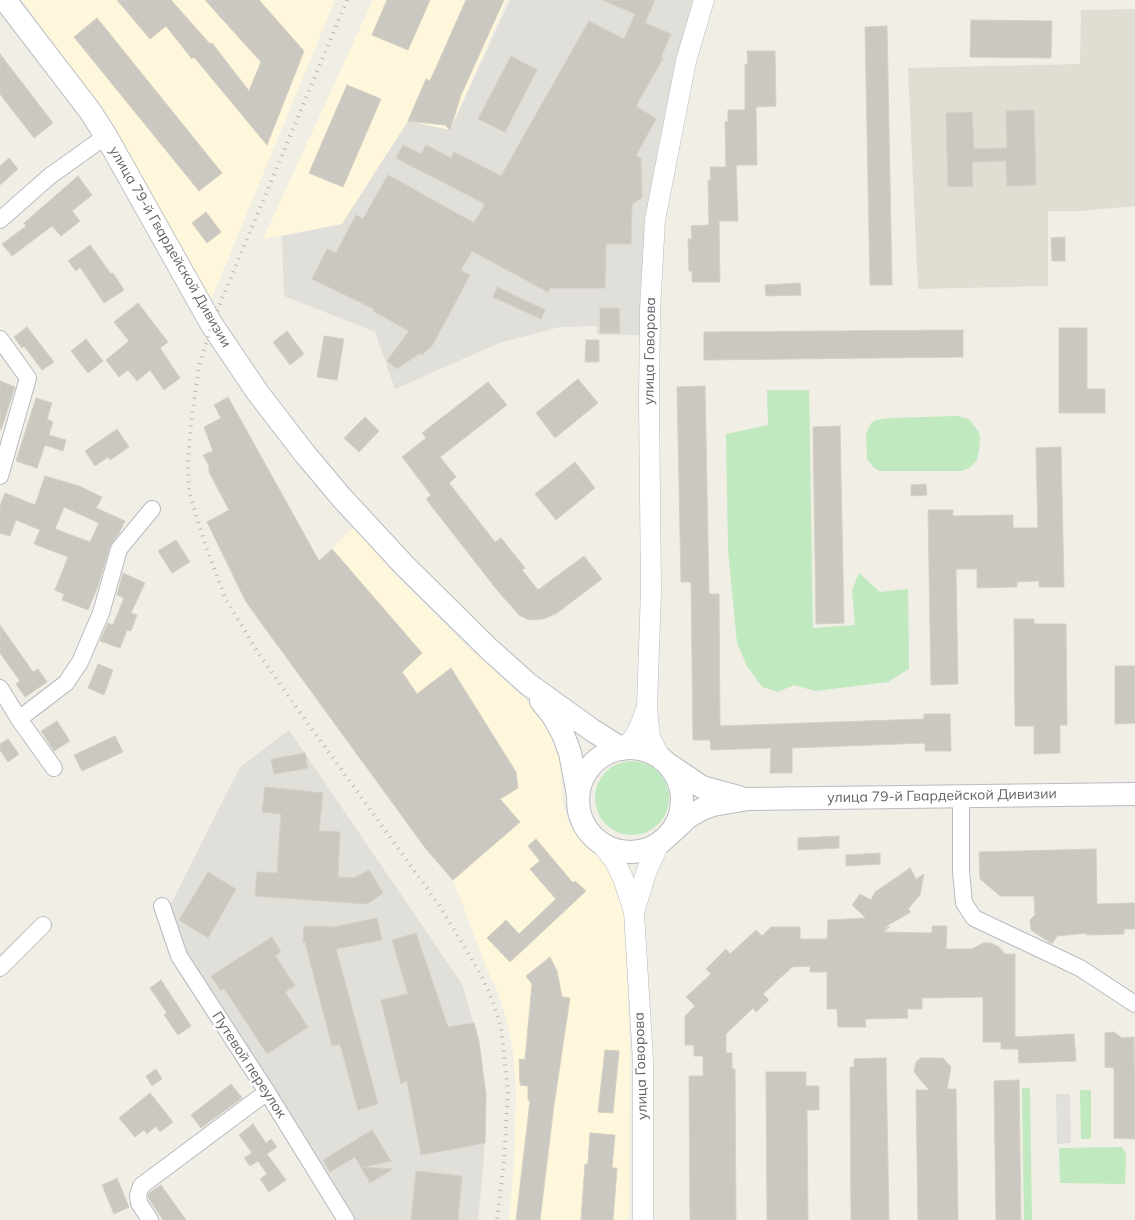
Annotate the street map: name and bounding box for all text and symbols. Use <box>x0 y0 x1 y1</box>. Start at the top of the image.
street label: улица 79-й Гвардейской Дивизии <box>105 143 235 351</box>
street label: улица Говорова <box>641 297 659 405</box>
street label: улица 79-й Гвардейской Дивизии <box>827 786 1057 806</box>
street label: Путевой переулок <box>208 1009 290 1121</box>
street label: улица Говорова <box>631 1012 651 1120</box>

